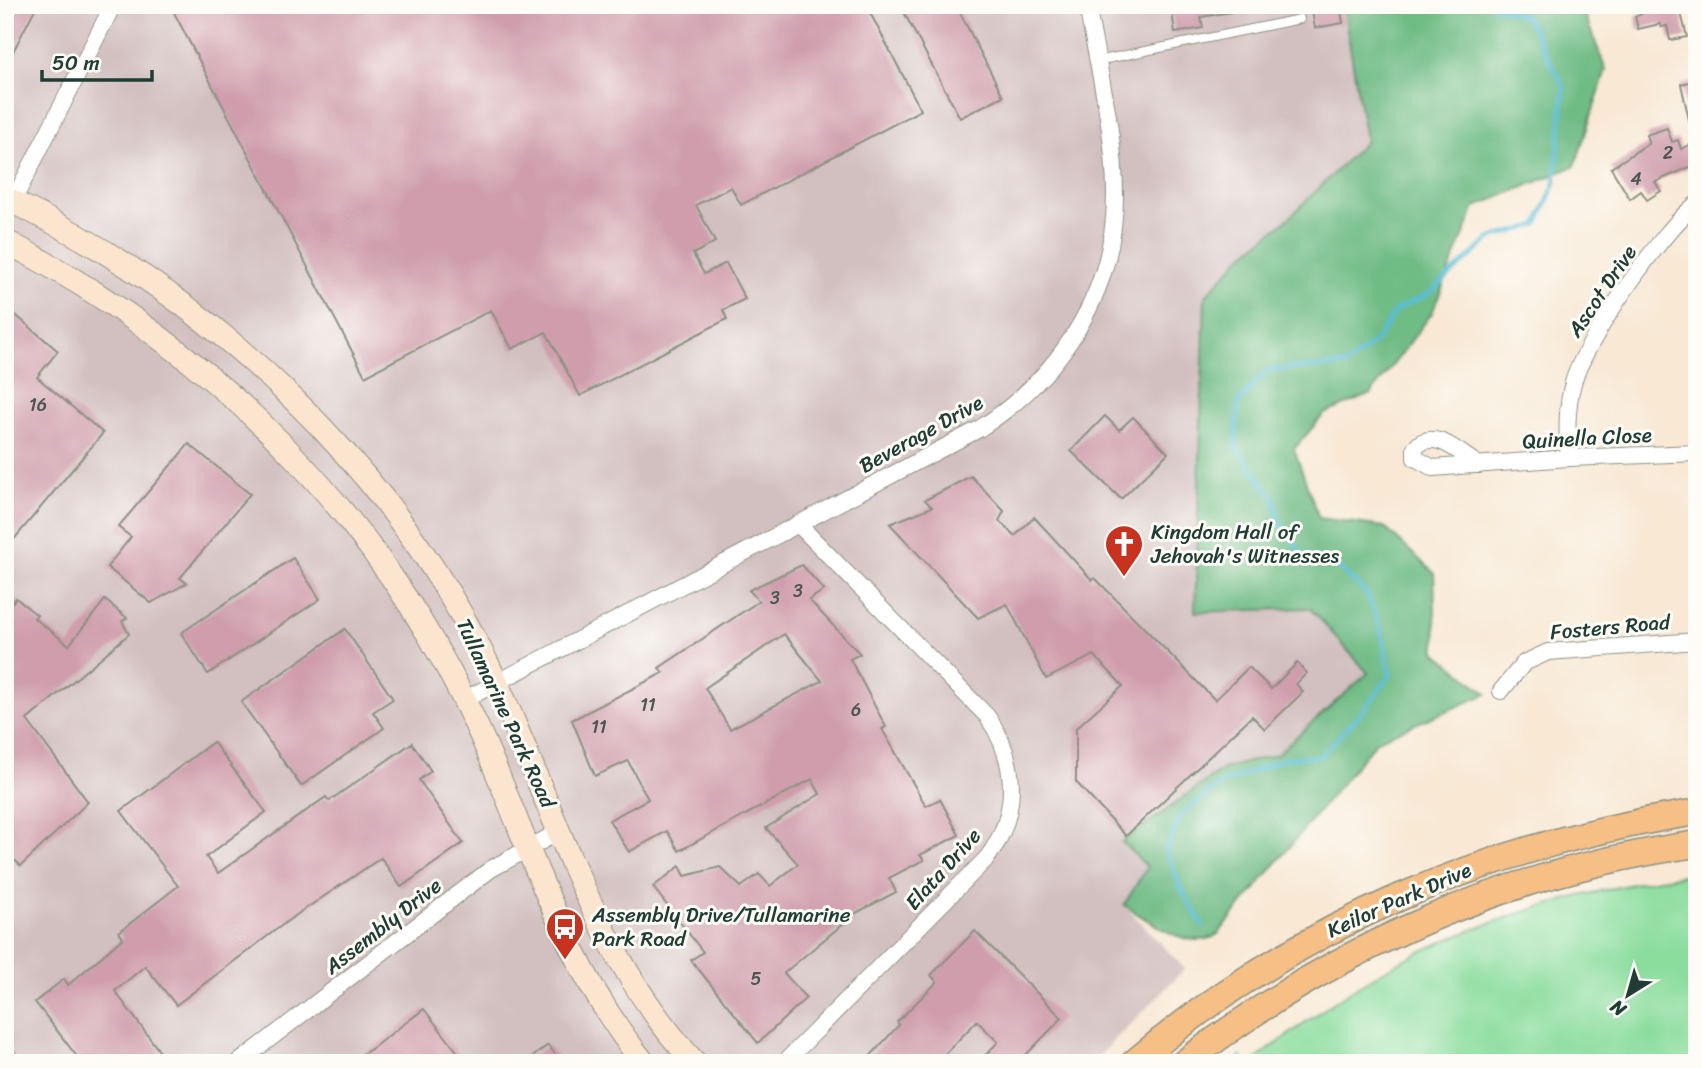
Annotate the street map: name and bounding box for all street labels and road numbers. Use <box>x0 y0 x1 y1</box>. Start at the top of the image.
street label: Ascot Drive <box>1556 237 1647 346</box>
street label: Beverage Drive <box>852 384 990 484</box>
street label: Quinella Close <box>1521 416 1653 460</box>
street label: Fosters Road <box>1548 603 1673 651</box>
street label: Tullamarine Park Road <box>445 612 568 816</box>
street label: Elata Drive <box>895 819 991 919</box>
street label: Keilor Park Drive <box>1320 851 1478 949</box>
street label: Assembly Drive <box>315 867 451 985</box>

